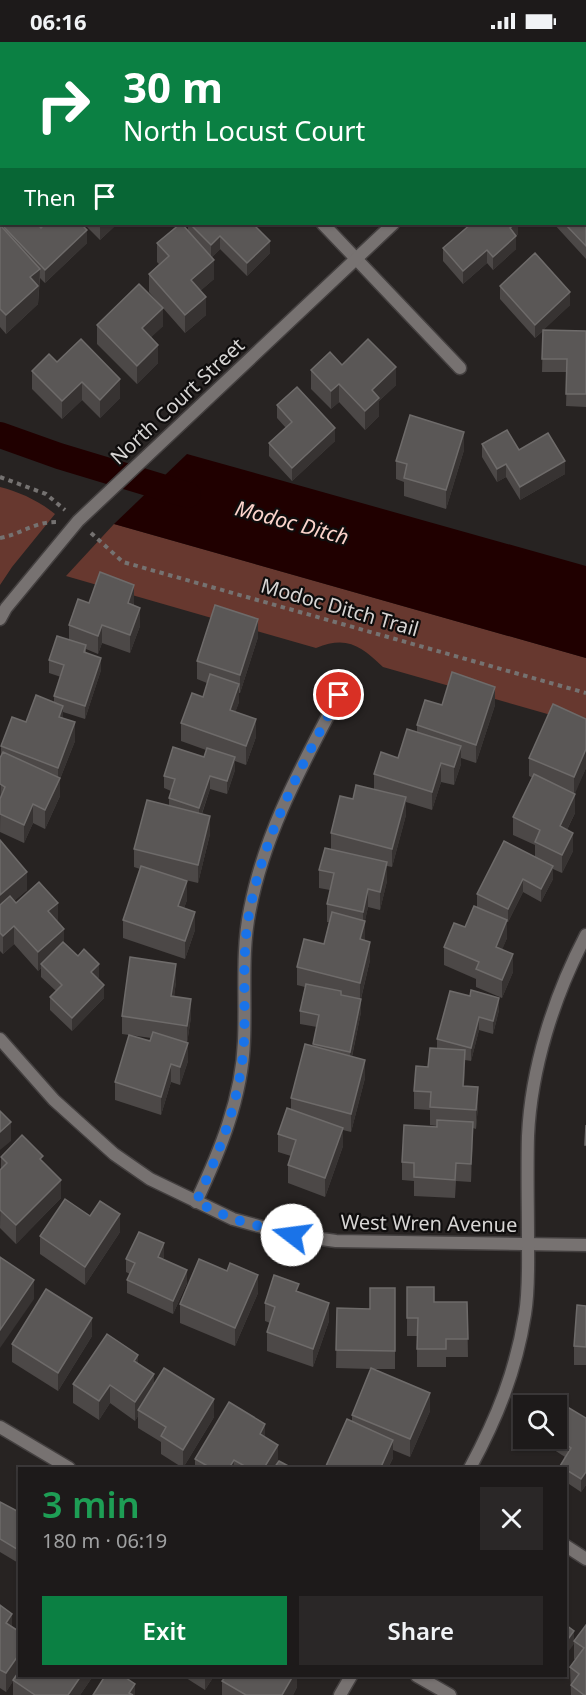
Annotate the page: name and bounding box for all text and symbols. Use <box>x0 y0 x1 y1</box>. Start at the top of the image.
text: 06:16 <box>30 6 87 36</box>
text: 30 m <box>123 58 223 115</box>
icon: right <box>24 66 102 144</box>
text: North Locust Court <box>123 112 365 149</box>
icon: arrive <box>88 180 121 213</box>
text: Then <box>24 182 76 212</box>
street label: North Court Street <box>104 332 250 470</box>
water label: Modoc Ditch <box>232 493 352 551</box>
street label: Modoc Ditch Trail <box>258 572 422 642</box>
pin <box>313 669 364 720</box>
icon: arrive <box>322 678 355 711</box>
position arrow <box>260 1203 324 1267</box>
street label: West Wren Avenue <box>340 1208 518 1238</box>
map controls <box>513 1395 567 1449</box>
button: search <box>513 1395 567 1449</box>
text: 3 min <box>42 1480 140 1529</box>
button: close <box>480 1487 543 1550</box>
text: 180 m · 06:19 <box>42 1527 167 1554</box>
button: Exit <box>42 1596 287 1665</box>
button: Share <box>299 1596 543 1665</box>

